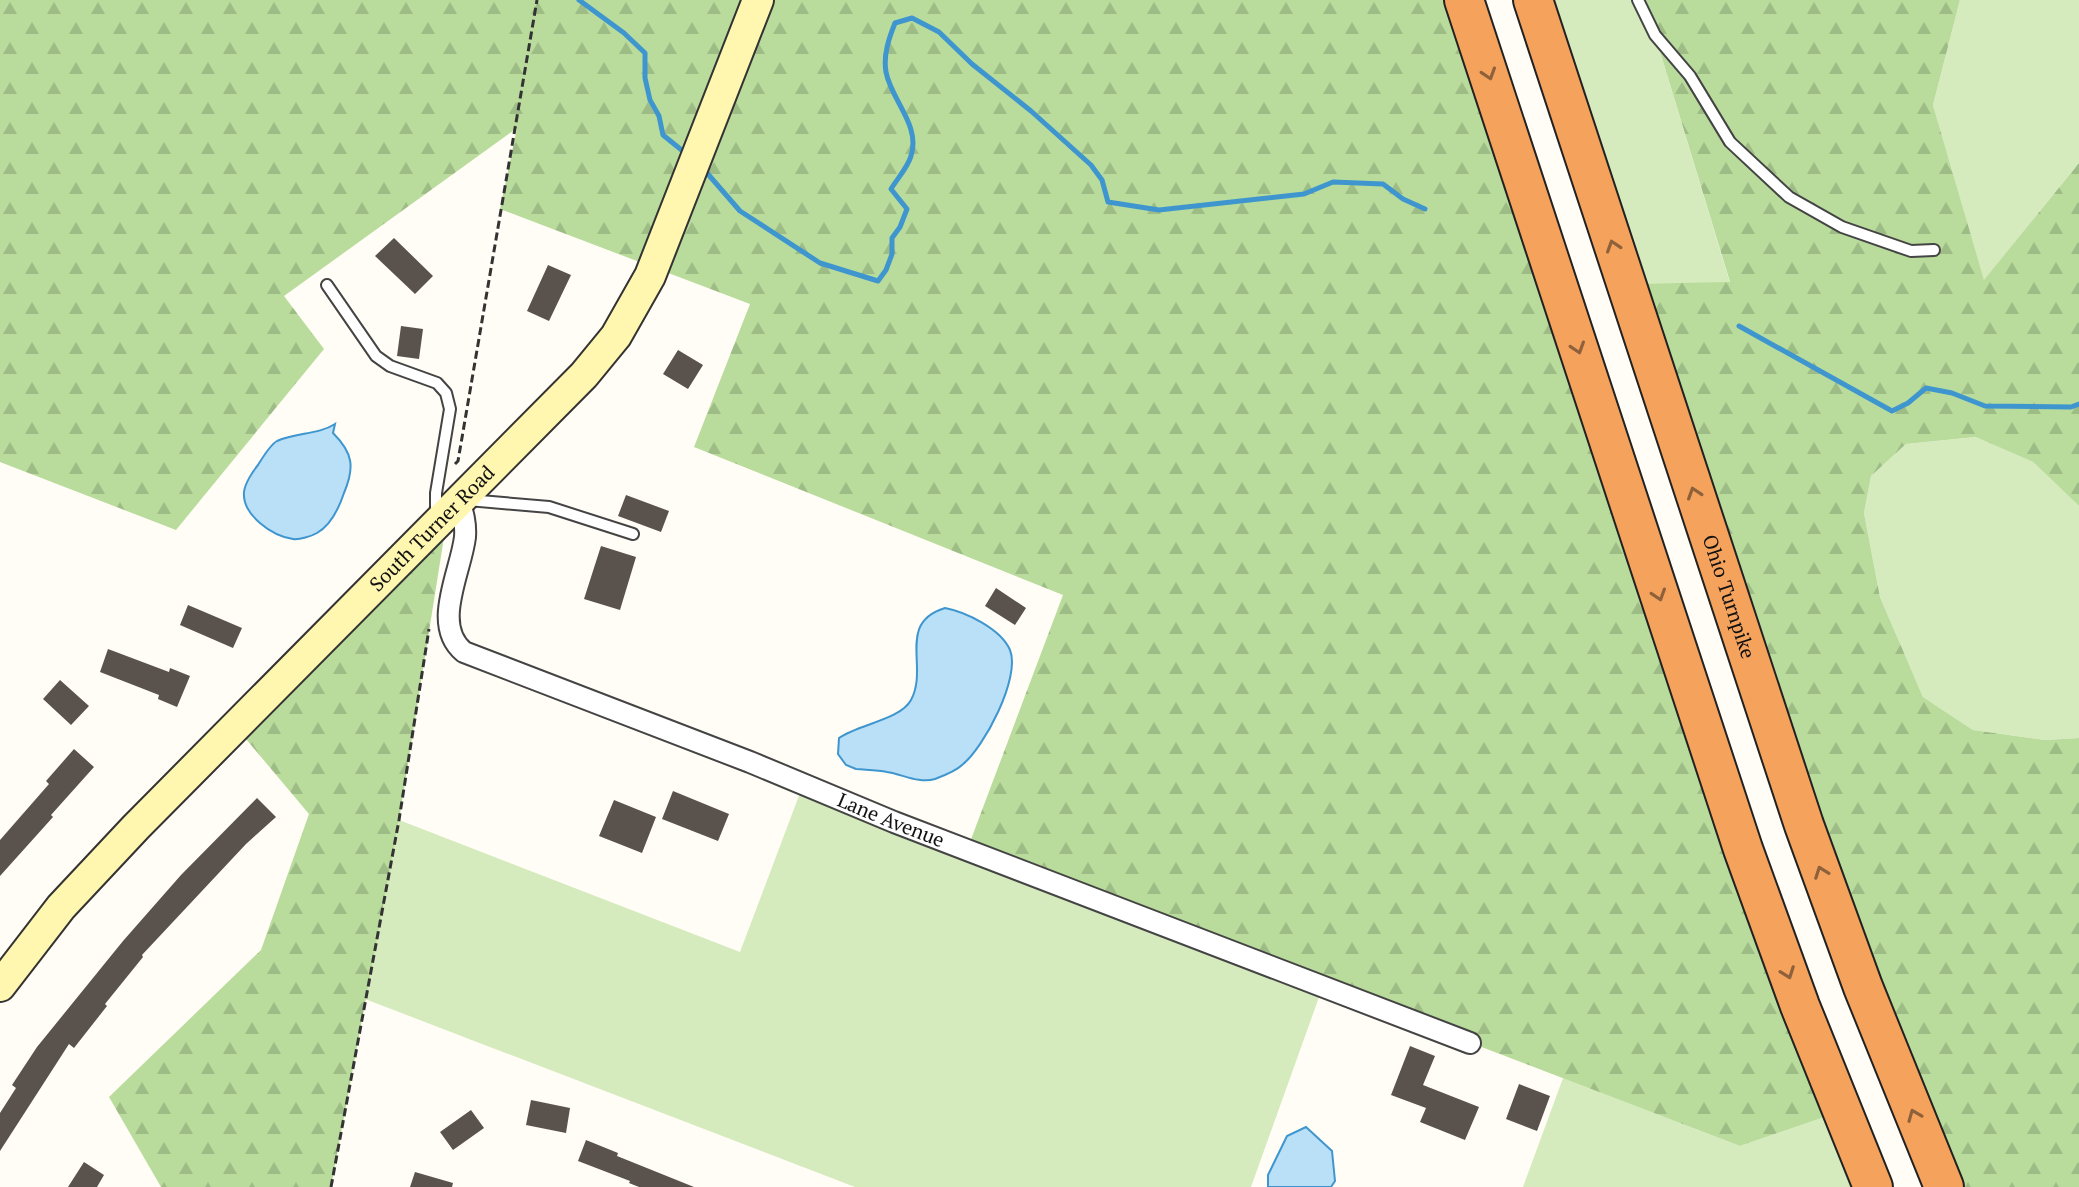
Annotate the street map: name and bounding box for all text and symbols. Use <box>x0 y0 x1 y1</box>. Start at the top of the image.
one-way arrow <box>1479 66 1495 80</box>
one-way arrow <box>1607 240 1623 254</box>
one-way arrow <box>1569 341 1585 354</box>
street label: South Turner Road <box>363 459 500 597</box>
one-way arrow <box>1687 487 1703 500</box>
street label: Ohio Turnpike <box>1697 531 1762 662</box>
one-way arrow <box>1650 587 1666 601</box>
street label: Lane Avenue <box>834 786 949 853</box>
one-way arrow <box>1814 866 1831 880</box>
one-way arrow <box>1779 966 1795 980</box>
one-way arrow <box>1907 1109 1924 1123</box>

